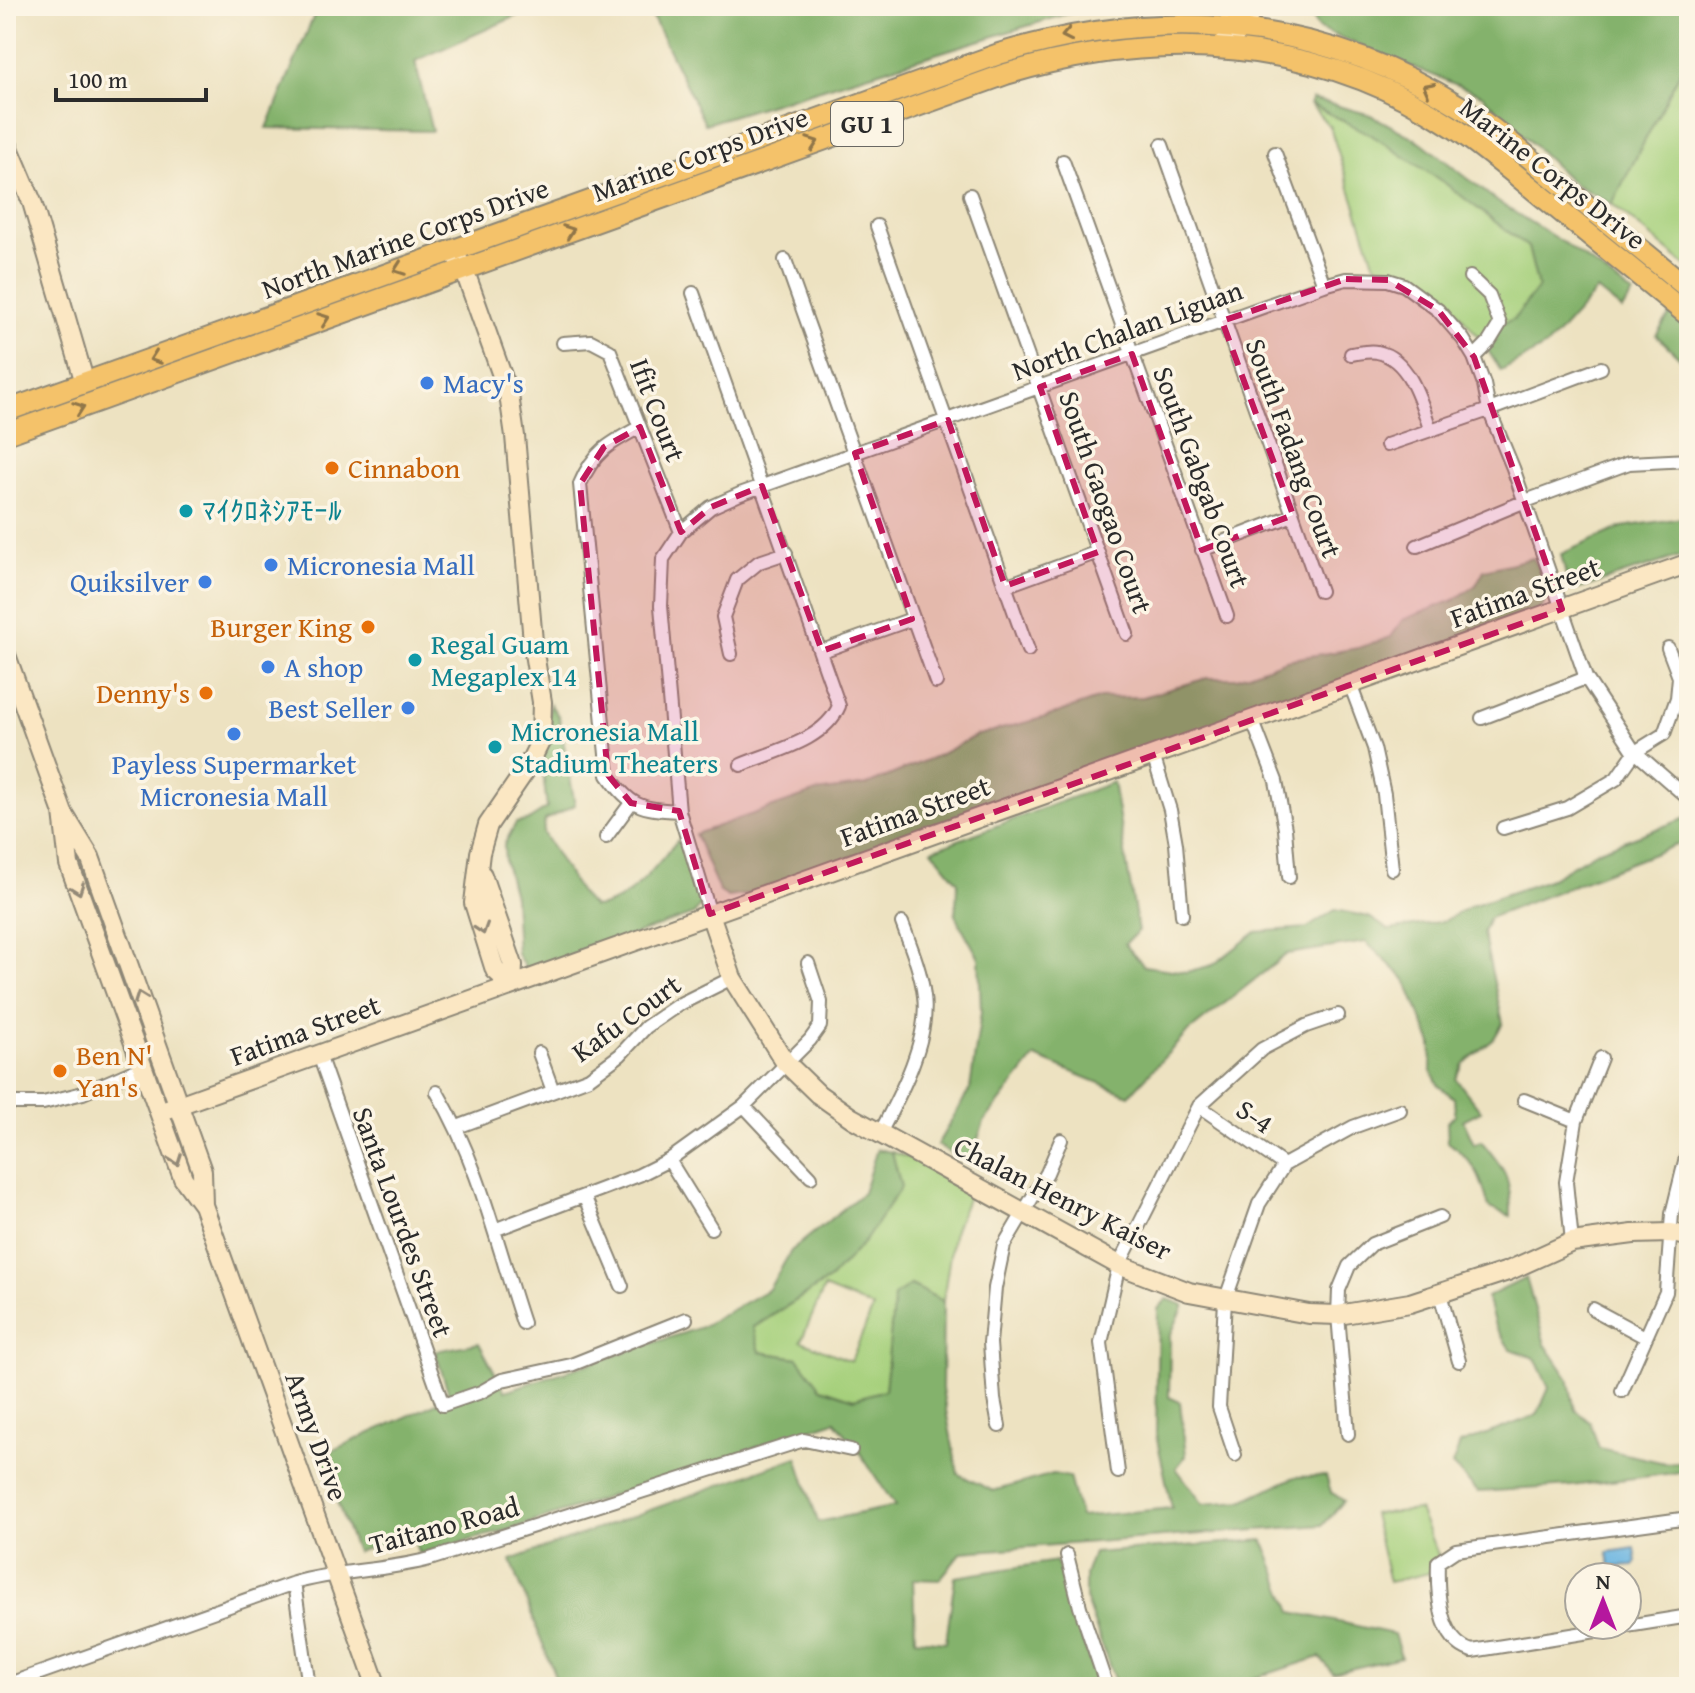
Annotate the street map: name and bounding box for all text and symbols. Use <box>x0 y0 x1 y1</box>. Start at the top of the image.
one-way arrow <box>1061 26 1074 43</box>
scale bar <box>56 52 206 102</box>
text: 100 m <box>68 62 128 97</box>
one-way arrow <box>1422 82 1436 98</box>
street label: Marine Corps Drive <box>1451 87 1655 259</box>
street label: Marine Corps Drive <box>586 95 813 212</box>
road number: GU 1 <box>831 102 903 146</box>
one-way arrow <box>805 136 819 153</box>
street label: North Marine Corps Drive <box>256 166 554 309</box>
one-way arrow <box>561 224 575 241</box>
one-way arrow <box>393 259 407 276</box>
street label: North Chalan Liguan <box>1006 269 1248 390</box>
one-way arrow <box>316 312 330 329</box>
street label: South Fadang Court <box>1236 332 1353 563</box>
one-way arrow <box>149 348 163 364</box>
street label: Ifit Court <box>620 352 697 467</box>
street label: South Gabgab Court <box>1143 360 1262 593</box>
place label: Macy's <box>443 362 524 403</box>
marker: Macy's <box>418 374 436 392</box>
street label: South Gaogao Court <box>1049 385 1164 619</box>
one-way arrow <box>72 401 86 417</box>
place label: Cinnabon <box>348 447 461 488</box>
marker: Cinnabon <box>323 459 341 477</box>
place label: ﾏｲｸﾛﾈｼｱﾓｰﾙ <box>202 490 342 531</box>
marker: ﾏｲｸﾛﾈｼｱﾓｰﾙ <box>177 502 195 520</box>
place label: Micronesia Mall <box>287 544 475 585</box>
street label: Fatima Street <box>1444 545 1606 638</box>
marker: Micronesia Mall <box>262 556 280 574</box>
place label: Quiksilver <box>70 561 189 602</box>
marker: Quiksilver <box>196 573 214 591</box>
place label: Burger King <box>211 606 352 647</box>
marker: Burger King <box>359 618 377 636</box>
place label: Regal Guam Megaplex 14 <box>431 623 577 696</box>
place label: A shop <box>284 646 363 687</box>
marker: Regal Guam Megaplex 14 <box>406 651 424 669</box>
marker: A shop <box>259 658 277 676</box>
place label: Denny's <box>96 672 190 713</box>
marker: Denny's <box>197 684 215 702</box>
place label: Best Seller <box>269 687 392 728</box>
marker: Best Seller <box>399 699 417 717</box>
place label: Micronesia Mall Stadium Theaters <box>511 710 718 783</box>
marker: Payless Supermarket Micronesia Mall <box>225 725 243 743</box>
marker: Micronesia Mall Stadium Theaters <box>486 738 504 756</box>
place label: Payless Supermarket Micronesia Mall <box>112 743 356 816</box>
street label: Fatima Street <box>834 764 996 857</box>
one-way arrow <box>68 881 85 895</box>
one-way arrow <box>473 921 489 935</box>
street label: Kafu Court <box>563 964 689 1071</box>
street label: Fatima Street <box>224 983 386 1076</box>
one-way arrow <box>134 991 150 1005</box>
place label: Ben N' Yan's <box>76 1034 152 1107</box>
marker: Ben N' Yan's <box>51 1062 69 1080</box>
street label: S-4 <box>1229 1088 1282 1143</box>
street label: Santa Lourdes Street <box>343 1101 464 1343</box>
street label: Chalan Henry Kaiser <box>947 1125 1180 1270</box>
one-way arrow <box>167 1152 183 1166</box>
street label: Army Drive <box>275 1366 360 1506</box>
street label: Taitano Road <box>364 1485 523 1564</box>
north arrow <box>1563 1561 1643 1641</box>
text: N <box>1596 1565 1611 1597</box>

